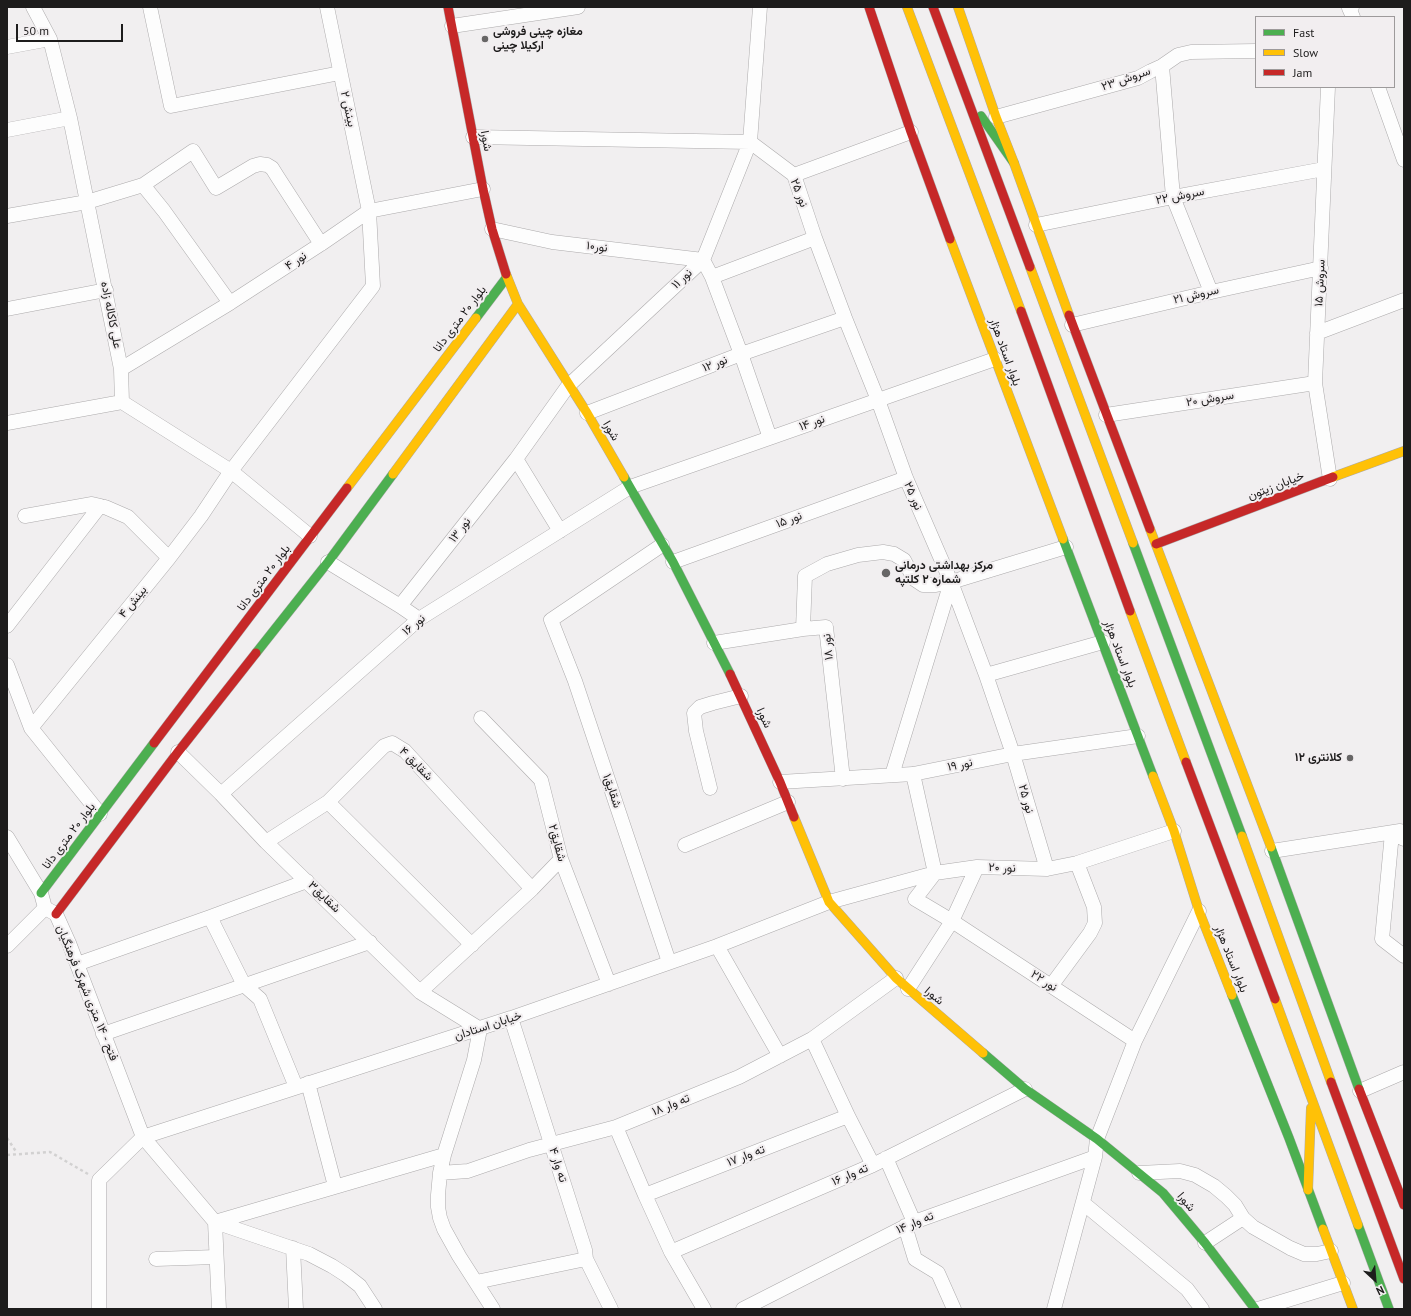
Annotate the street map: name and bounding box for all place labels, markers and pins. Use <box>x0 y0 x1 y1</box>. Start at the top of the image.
place label: مغازه چینی فروشی ارکیلا چینی <box>493 25 583 53</box>
marker: مغازه چینی فروشی ارکیلا چینی <box>480 34 490 44</box>
place label: مرکز بهداشتی درمانی شماره ۲ کلتپه <box>895 559 993 587</box>
marker: مرکز بهداشتی درمانی شماره ۲ کلتپه <box>880 567 892 579</box>
place label: کلانتری ۱۲ <box>1295 751 1342 765</box>
marker: کلانتری ۱۲ <box>1345 753 1355 763</box>

